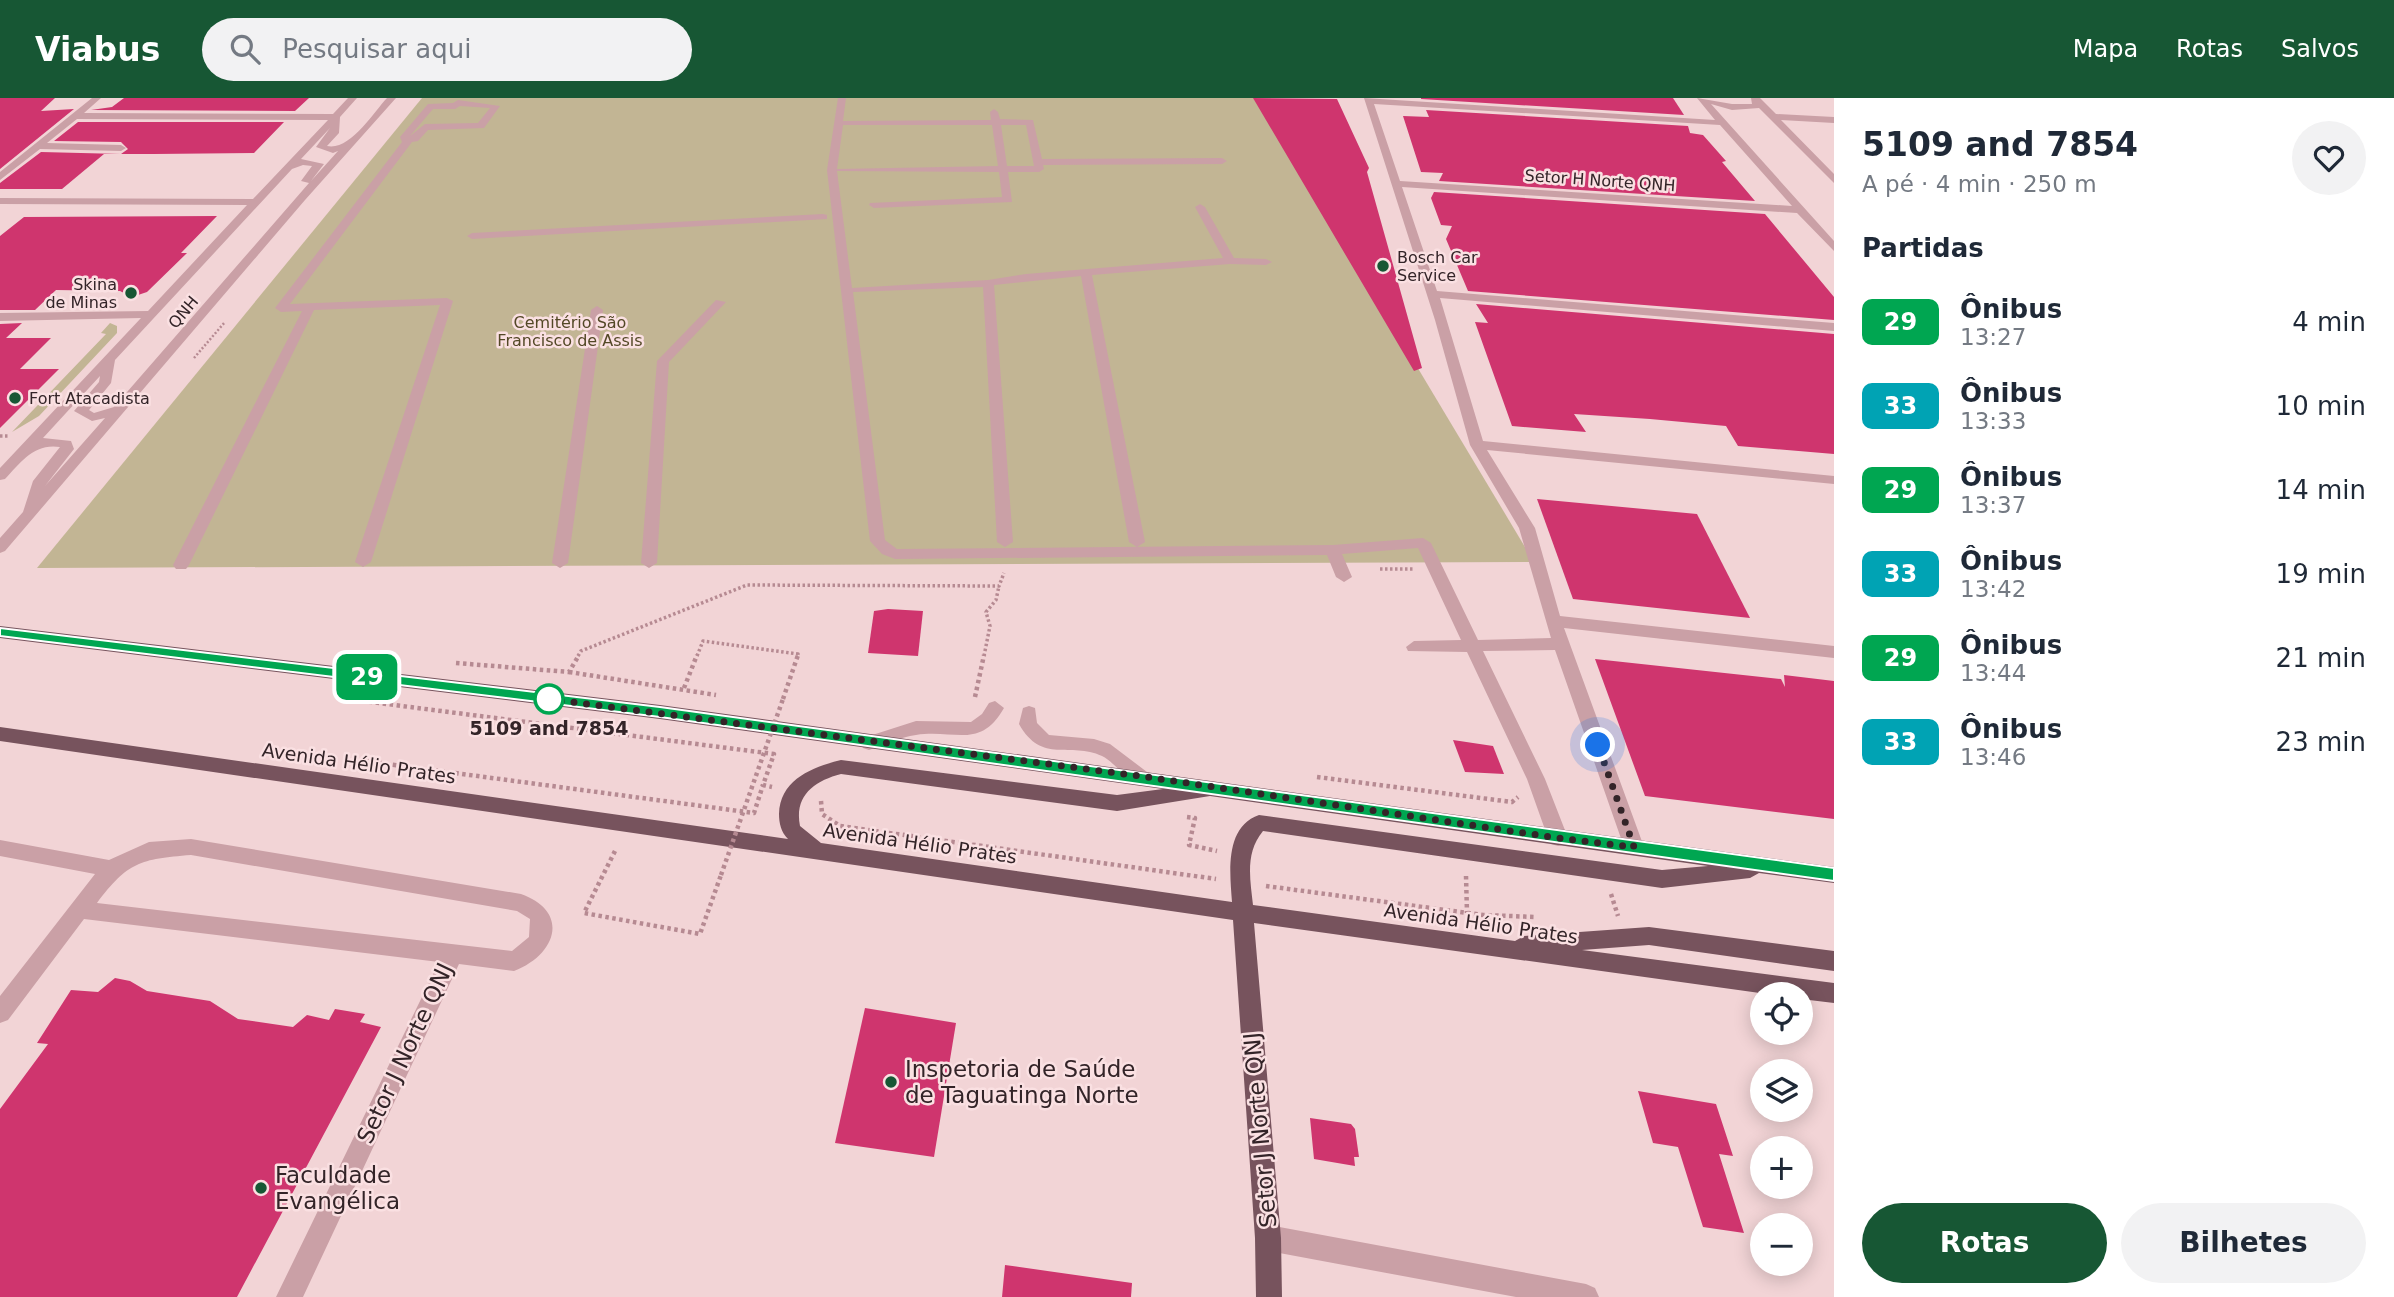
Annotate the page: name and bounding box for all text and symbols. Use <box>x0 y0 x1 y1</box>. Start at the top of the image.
search box <box>202 18 692 81</box>
text: Viabus <box>35 30 160 69</box>
icon: search <box>226 30 264 68</box>
text: Pesquisar aqui <box>282 34 471 64</box>
text: Mapa <box>2073 35 2138 63</box>
text: Rotas <box>2176 35 2243 63</box>
text: Salvos <box>2281 35 2359 63</box>
button: heart <box>2292 121 2366 195</box>
text: 5109 and 7854 <box>1862 125 2138 164</box>
street label: Setor H Norte QNH <box>1524 166 1676 195</box>
text: A pé · 4 min · 250 m <box>1862 171 2097 197</box>
text: Partidas <box>1862 233 1984 263</box>
place label: Bosch Car Service <box>1397 248 1478 285</box>
marker: Bosch Car Service <box>1375 258 1391 274</box>
place label: Skina de Minas <box>45 275 117 312</box>
marker: Skina de Minas <box>123 285 139 301</box>
street label: QNH <box>164 292 202 332</box>
text: Ônibus <box>1960 294 2062 324</box>
text: 4 min <box>2292 307 2366 337</box>
text: 29 <box>1884 308 1917 336</box>
park label: Cemitério São Francisco de Assis <box>497 313 643 350</box>
text: 13:27 <box>1960 324 2026 350</box>
text: Ônibus <box>1960 378 2062 408</box>
place label: Fort Atacadista <box>29 389 150 408</box>
marker: Fort Atacadista <box>7 390 23 406</box>
text: 10 min <box>2276 391 2366 421</box>
text: 33 <box>1884 392 1917 420</box>
text: 13:33 <box>1960 408 2026 434</box>
text: Ônibus <box>1960 462 2062 492</box>
text: 14 min <box>2276 475 2366 505</box>
text: 29 <box>1884 476 1917 504</box>
text: 13:37 <box>1960 492 2026 518</box>
text: Ônibus <box>1960 546 2062 576</box>
text: 19 min <box>2276 559 2366 589</box>
text: 33 <box>1884 560 1917 588</box>
text: 13:42 <box>1960 576 2026 602</box>
text: Ônibus <box>1960 630 2062 660</box>
text: 21 min <box>2276 643 2366 673</box>
text: 29 <box>1884 644 1917 672</box>
line badge: 29 <box>336 654 398 700</box>
text: 13:44 <box>1960 660 2026 686</box>
text: 29 <box>350 663 384 691</box>
marker: 5109 and 7854 <box>534 684 564 714</box>
text: Ônibus <box>1960 714 2062 744</box>
place label: 5109 and 7854 <box>470 717 628 739</box>
your location <box>1580 727 1615 762</box>
text: 23 min <box>2276 727 2366 757</box>
text: 33 <box>1884 728 1917 756</box>
street label: Avenida Hélio Prates <box>261 738 457 788</box>
text: 13:46 <box>1960 744 2026 770</box>
street label: Avenida Hélio Prates <box>822 818 1018 868</box>
street label: Avenida Hélio Prates <box>1383 898 1579 948</box>
street label: Setor J Norte QNJ <box>352 959 458 1147</box>
map controls <box>1750 982 1813 1276</box>
button: locate <box>1750 982 1813 1045</box>
street label: Setor J Norte QNJ <box>1239 1031 1281 1229</box>
place label: Inspetoria de Saúde de Taguatinga Norte <box>905 1056 1139 1108</box>
button: layers <box>1750 1059 1813 1122</box>
marker: Inspetoria de Saúde de Taguatinga Norte <box>883 1074 899 1090</box>
button: + <box>1750 1136 1813 1199</box>
place label: Faculdade Evangélica <box>275 1162 400 1214</box>
marker: Faculdade Evangélica <box>253 1180 269 1196</box>
button: Rotas <box>1862 1203 2107 1283</box>
button: Bilhetes <box>2121 1203 2366 1283</box>
button: − <box>1750 1213 1813 1276</box>

